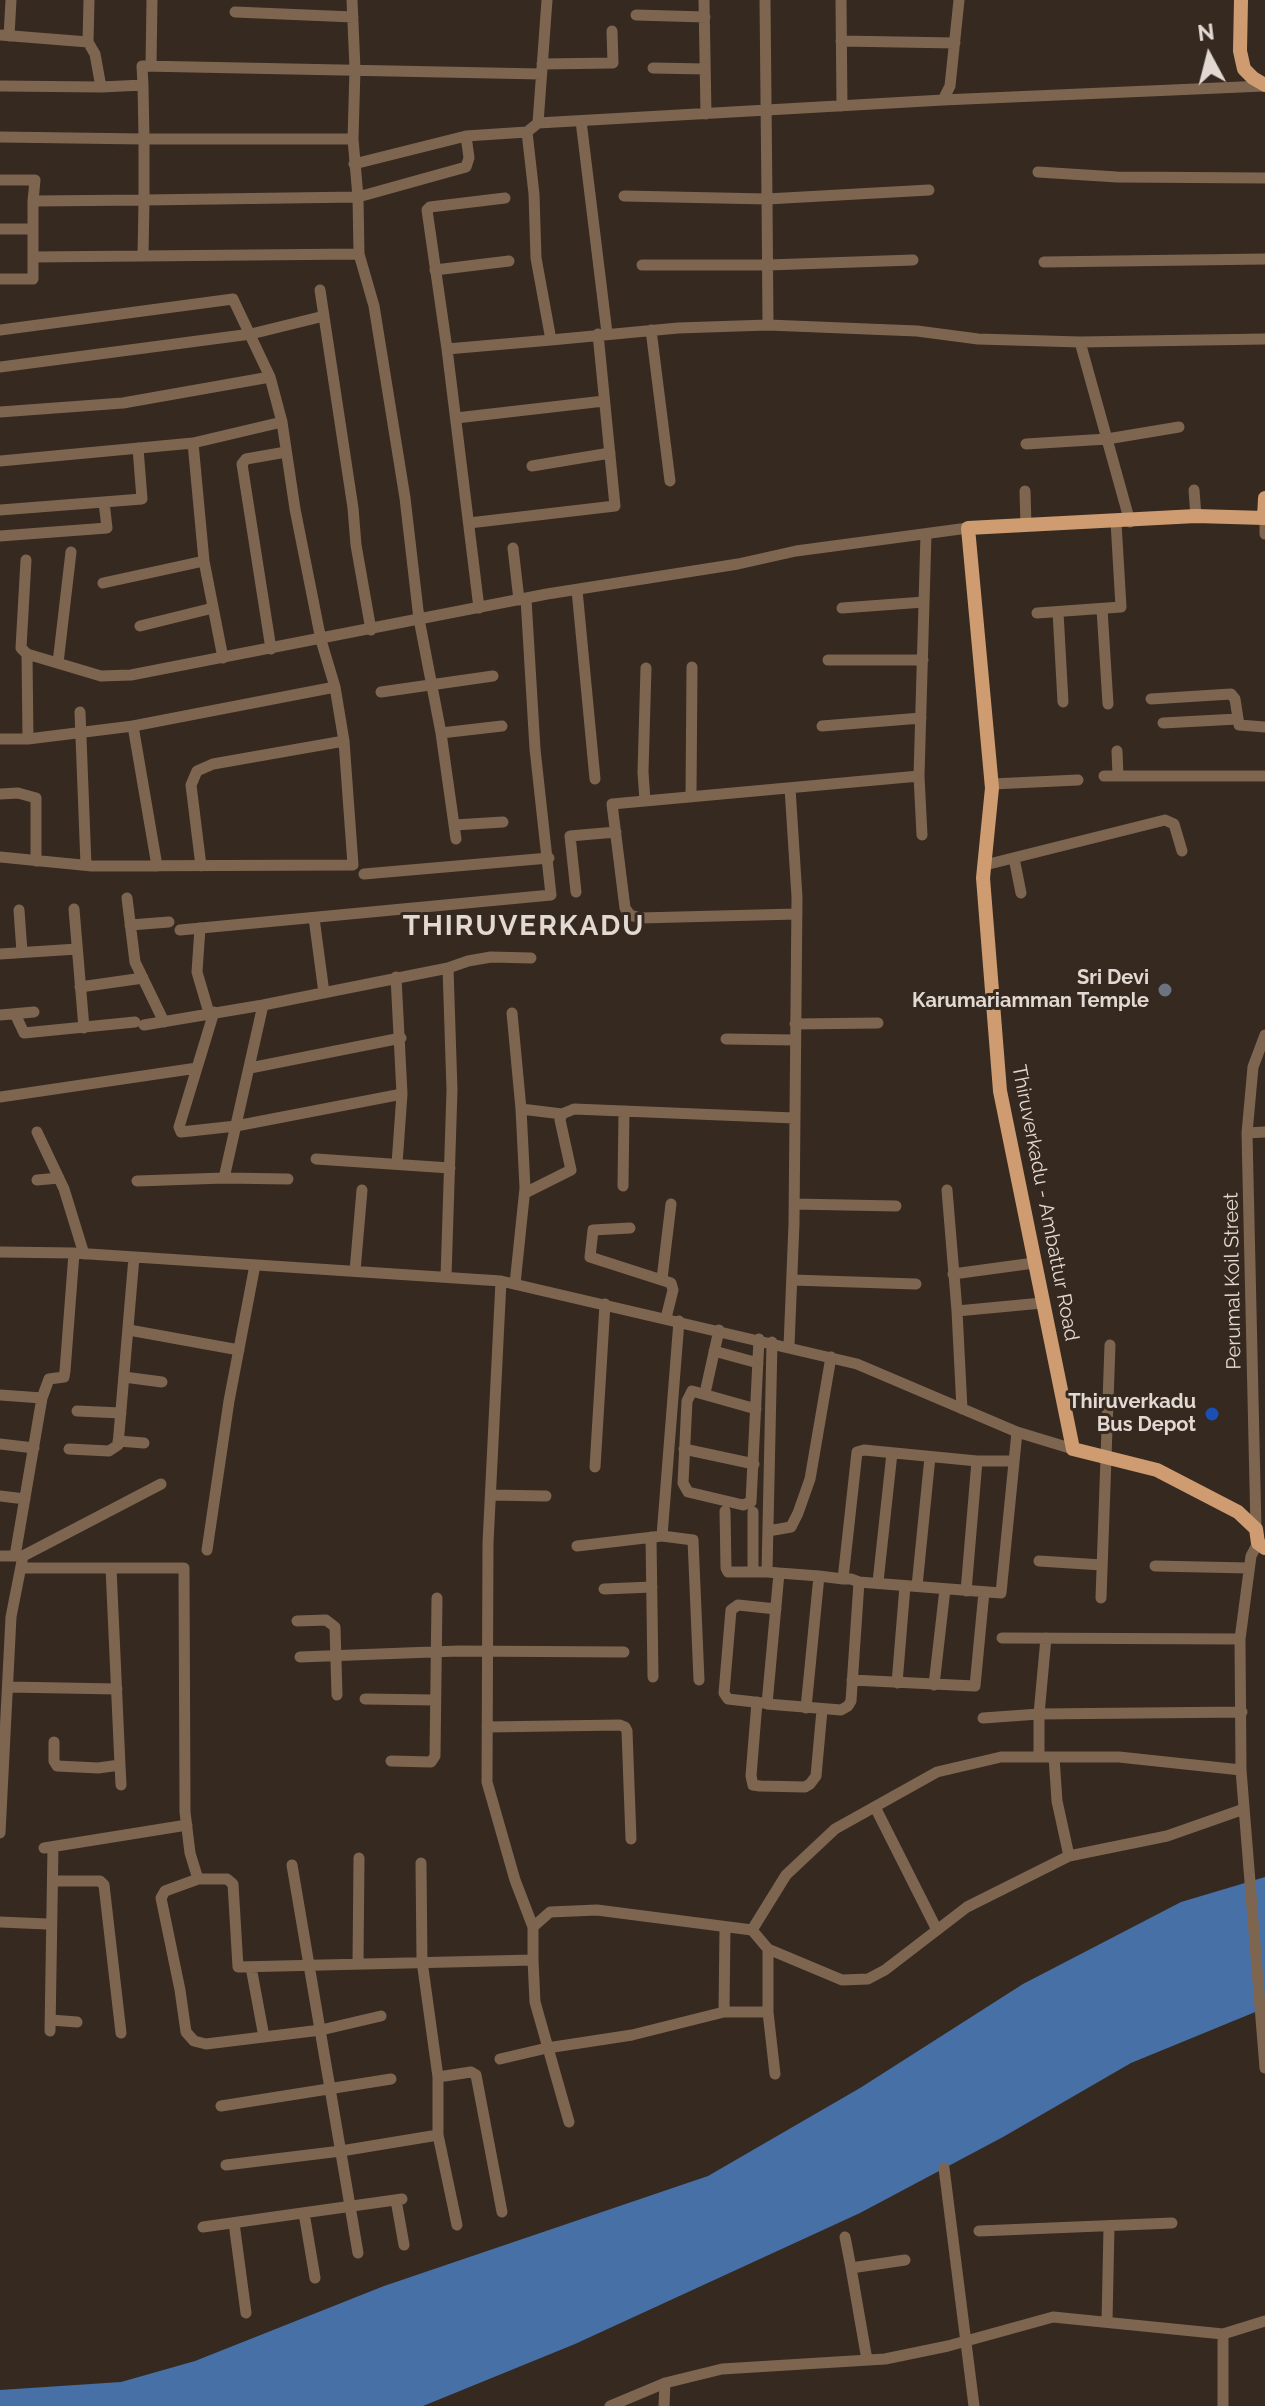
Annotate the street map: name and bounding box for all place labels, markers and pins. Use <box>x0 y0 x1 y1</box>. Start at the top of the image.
place label: Sri Devi Karumariamman Temple <box>912 966 1149 1013</box>
marker: Sri Devi Karumariamman Temple <box>1156 981 1174 999</box>
place label: Thiruverkadu Bus Depot <box>1068 1390 1196 1437</box>
marker: Thiruverkadu Bus Depot <box>1203 1405 1221 1423</box>

